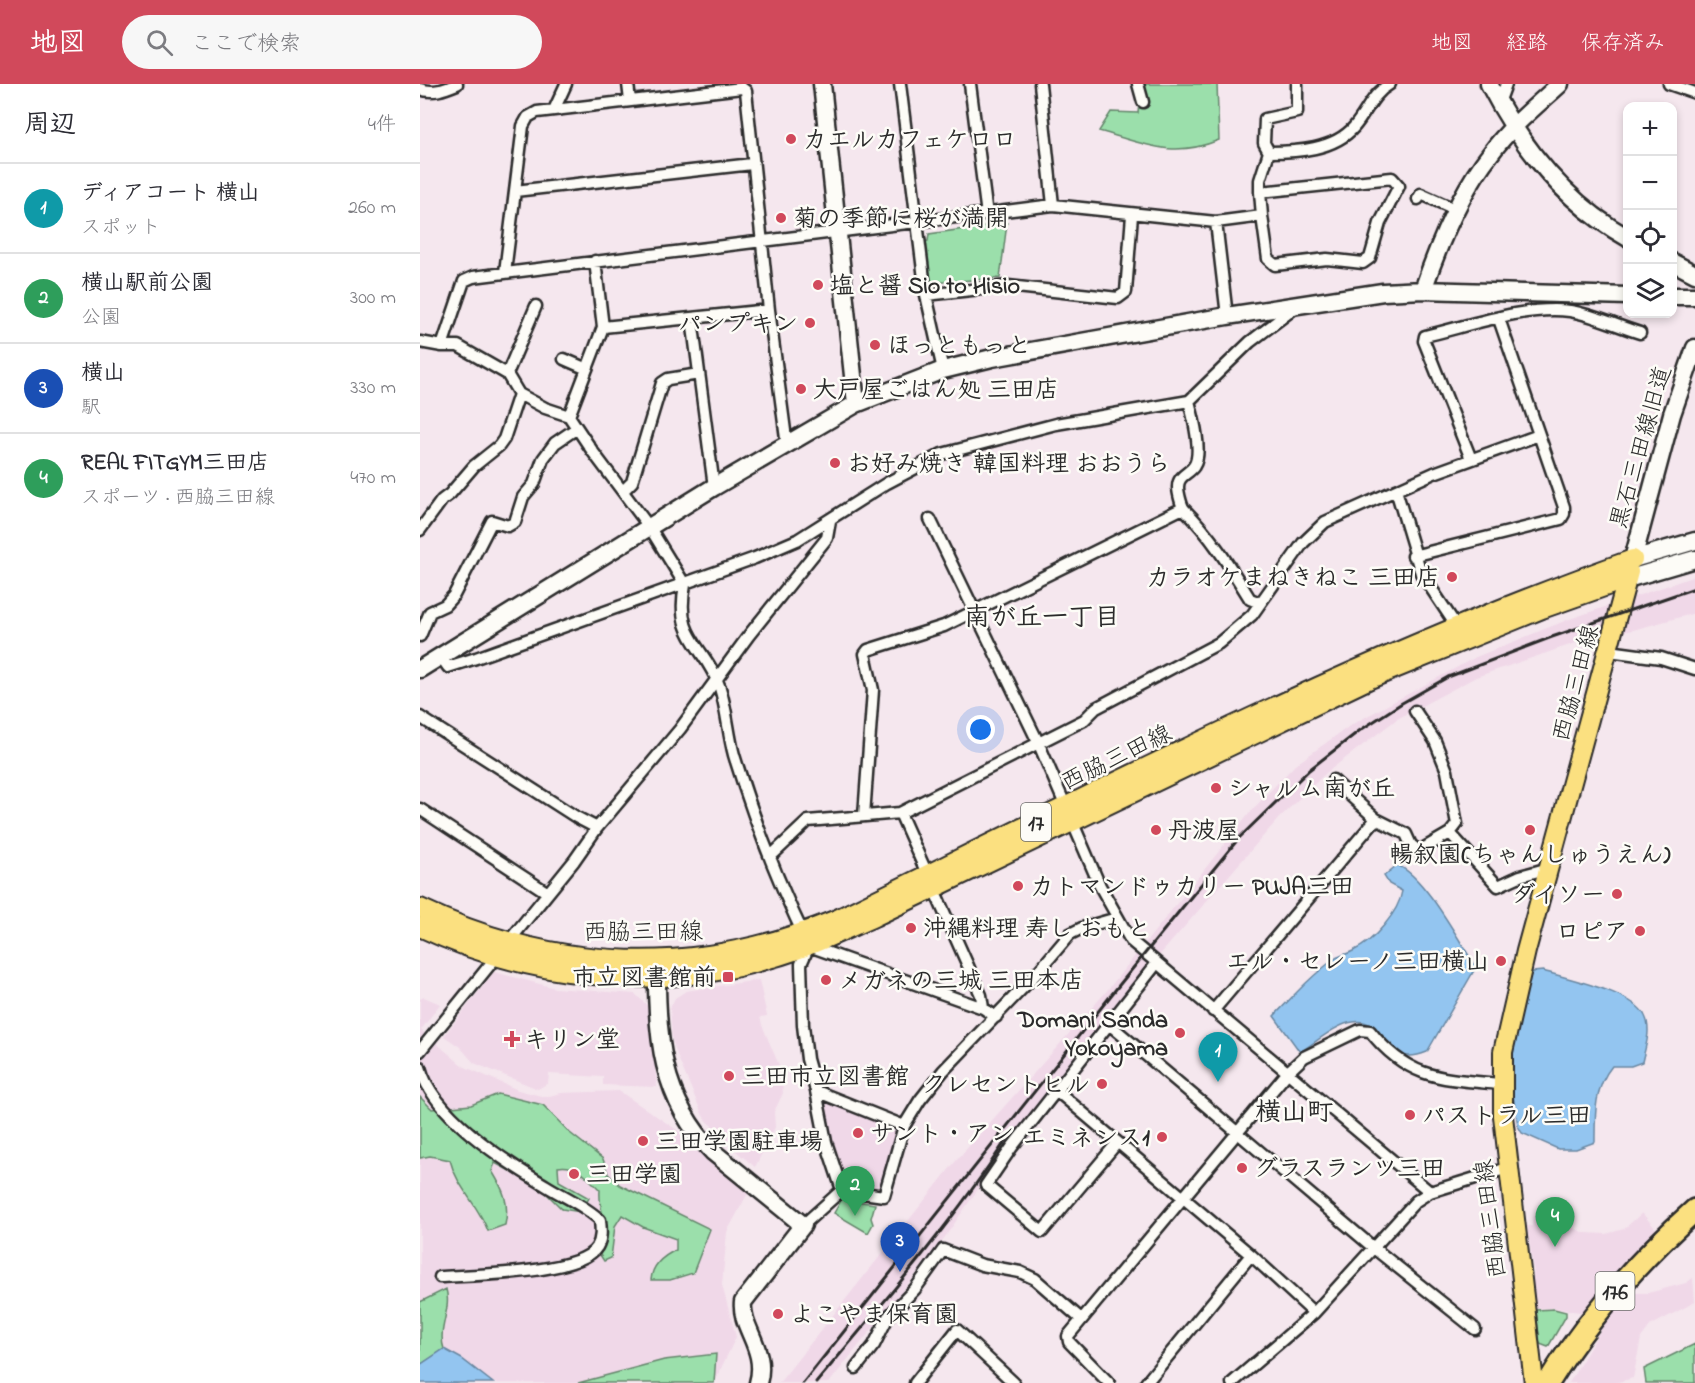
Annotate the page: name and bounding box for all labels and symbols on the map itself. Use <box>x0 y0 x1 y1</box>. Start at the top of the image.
place label: カエルカフェケロロ <box>803 124 1017 159</box>
marker: カエルカフェケロロ <box>784 132 798 146</box>
place label: 菊の季節に桜が満開 <box>793 203 1009 238</box>
marker: 菊の季節に桜が満開 <box>774 211 788 225</box>
place label: 塩と醤 Sio to Hisio <box>830 270 1020 305</box>
marker: 塩と醤 Sio to Hisio <box>811 278 825 292</box>
place label: パンプキン <box>678 308 798 343</box>
marker: パンプキン <box>803 316 817 330</box>
place label: ほっともっと <box>887 330 1031 365</box>
marker: ほっともっと <box>868 338 882 352</box>
street label: 黒石三田線旧道 <box>1602 362 1682 533</box>
place label: 大戸屋ごはん処 三田店 <box>813 374 1059 409</box>
marker: 大戸屋ごはん処 三田店 <box>794 382 808 396</box>
place label: お好み焼き 韓国料理 おおうら <box>847 448 1171 483</box>
marker: お好み焼き 韓国料理 おおうら <box>828 456 842 470</box>
place label: カラオケまねきねこ 三田店 <box>1146 562 1440 597</box>
marker: カラオケまねきねこ 三田店 <box>1445 570 1459 584</box>
district label: 南が丘一丁目 <box>964 600 1120 638</box>
street label: 西脇三田線 <box>1545 621 1610 746</box>
your location <box>966 715 995 744</box>
street label: 西脇三田線 <box>1055 717 1179 801</box>
place label: シャルム南が丘 <box>1228 773 1395 808</box>
marker: シャルム南が丘 <box>1209 781 1223 795</box>
road number: 17 <box>1021 803 1051 841</box>
place label: 丹波屋 <box>1168 815 1240 850</box>
marker: 丹波屋 <box>1149 823 1163 837</box>
marker: 暢叙園(ちゃんしゅうえん) <box>1523 823 1537 837</box>
place label: 暢叙園(ちゃんしゅうえん) <box>1389 839 1671 874</box>
place label: カトマンドゥカリー PUJA三田 <box>1030 871 1354 906</box>
marker: カトマンドゥカリー PUJA三田 <box>1011 879 1025 893</box>
place label: ダイソー <box>1511 879 1605 914</box>
marker: ダイソー <box>1610 887 1624 901</box>
place label: 沖縄料理 寿し おもと <box>923 913 1151 948</box>
street label: 西脇三田線 <box>583 916 703 951</box>
place label: ロピア <box>1556 916 1628 951</box>
marker: 沖縄料理 寿し おもと <box>904 921 918 935</box>
marker: ロピア <box>1633 924 1647 938</box>
place label: エル・セレーノ三田横山 <box>1226 946 1489 981</box>
marker: エル・セレーノ三田横山 <box>1494 954 1508 968</box>
place label: 市立図書館前 <box>572 962 716 997</box>
place label: メガネの三城 三田本店 <box>838 965 1084 1000</box>
marker: 市立図書館前 <box>721 970 735 984</box>
marker: メガネの三城 三田本店 <box>819 973 833 987</box>
place label: Domani Sanda Yokoyama <box>1017 1004 1168 1068</box>
place label: キリン堂 <box>524 1024 620 1059</box>
marker: Domani Sanda Yokoyama <box>1173 1026 1187 1040</box>
marker: キリン堂 <box>505 1032 519 1046</box>
pin: 1 <box>1198 1032 1238 1082</box>
place label: 三田市立図書館 <box>741 1061 909 1096</box>
marker: 三田市立図書館 <box>722 1069 736 1083</box>
place label: クレセントヒル <box>922 1069 1090 1104</box>
marker: クレセントヒル <box>1095 1077 1109 1091</box>
district label: 横山町 <box>1255 1095 1333 1133</box>
place label: パストラル三田 <box>1422 1100 1591 1135</box>
marker: パストラル三田 <box>1403 1108 1417 1122</box>
place label: サント・アン <box>870 1118 1014 1153</box>
place label: エミネンス1 <box>1022 1122 1150 1157</box>
place label: 三田学園駐車場 <box>655 1126 823 1161</box>
marker: サント・アン <box>851 1126 865 1140</box>
marker: エミネンス1 <box>1155 1130 1169 1144</box>
marker: 三田学園駐車場 <box>636 1134 650 1148</box>
place label: グラスランツ三田 <box>1254 1153 1445 1188</box>
street label: 西脇三田線 <box>1468 1157 1517 1280</box>
place label: 三田学園 <box>586 1159 682 1194</box>
marker: グラスランツ三田 <box>1235 1161 1249 1175</box>
pin: 2 <box>836 1166 874 1216</box>
marker: 三田学園 <box>567 1167 581 1181</box>
pin: 4 <box>1536 1198 1574 1247</box>
pin: 3 <box>880 1222 920 1272</box>
road number: 176 <box>1596 1272 1634 1310</box>
place label: よこやま保育園 <box>790 1299 958 1334</box>
marker: よこやま保育園 <box>771 1307 785 1321</box>

